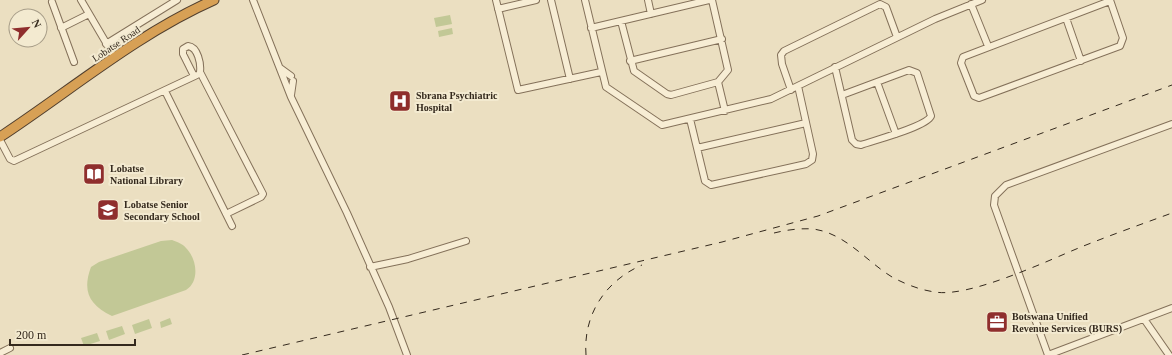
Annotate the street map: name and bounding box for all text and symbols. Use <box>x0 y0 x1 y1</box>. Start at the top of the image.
north arrow <box>8 8 48 48</box>
text: N <box>30 17 44 30</box>
street label: Lobatse Road <box>90 24 142 64</box>
hospital icon: Sbrana Psychiatric Hospital <box>387 88 413 114</box>
place label: Sbrana Psychiatric Hospital <box>416 90 498 113</box>
library icon: Lobatse National Library <box>81 161 107 187</box>
place label: Lobatse National Library <box>110 163 183 186</box>
school or university icon: Lobatse Senior Secondary School <box>95 197 121 223</box>
place label: Lobatse Senior Secondary School <box>124 199 200 222</box>
office icon: Botswana Unified Revenue Services (BURS) <box>984 309 1010 335</box>
place label: Botswana Unified Revenue Services (BURS) <box>1012 311 1122 335</box>
scale bar <box>10 321 135 347</box>
text: 200 m <box>16 328 47 342</box>

